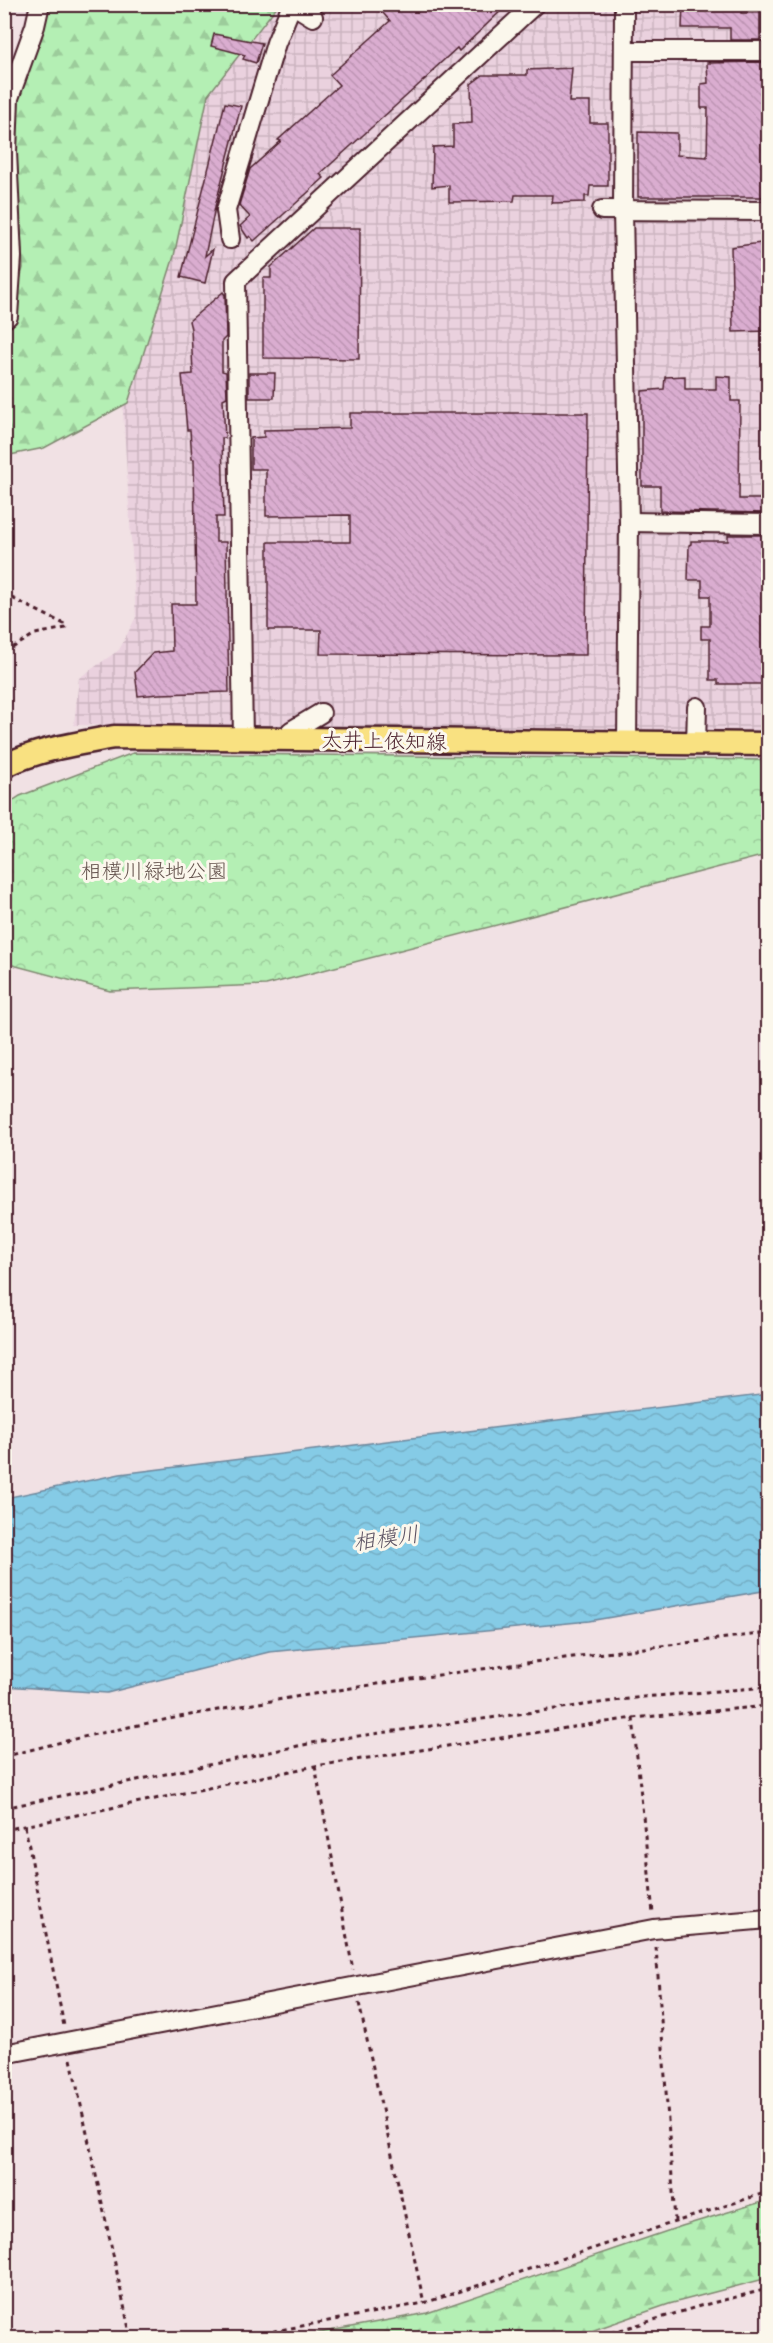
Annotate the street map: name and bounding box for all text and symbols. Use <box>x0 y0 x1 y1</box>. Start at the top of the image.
street label: 太井上依知線 <box>321 721 447 761</box>
park label: 相模川緑地公園 <box>81 852 228 890</box>
water label: 相模川 <box>351 1514 421 1562</box>

